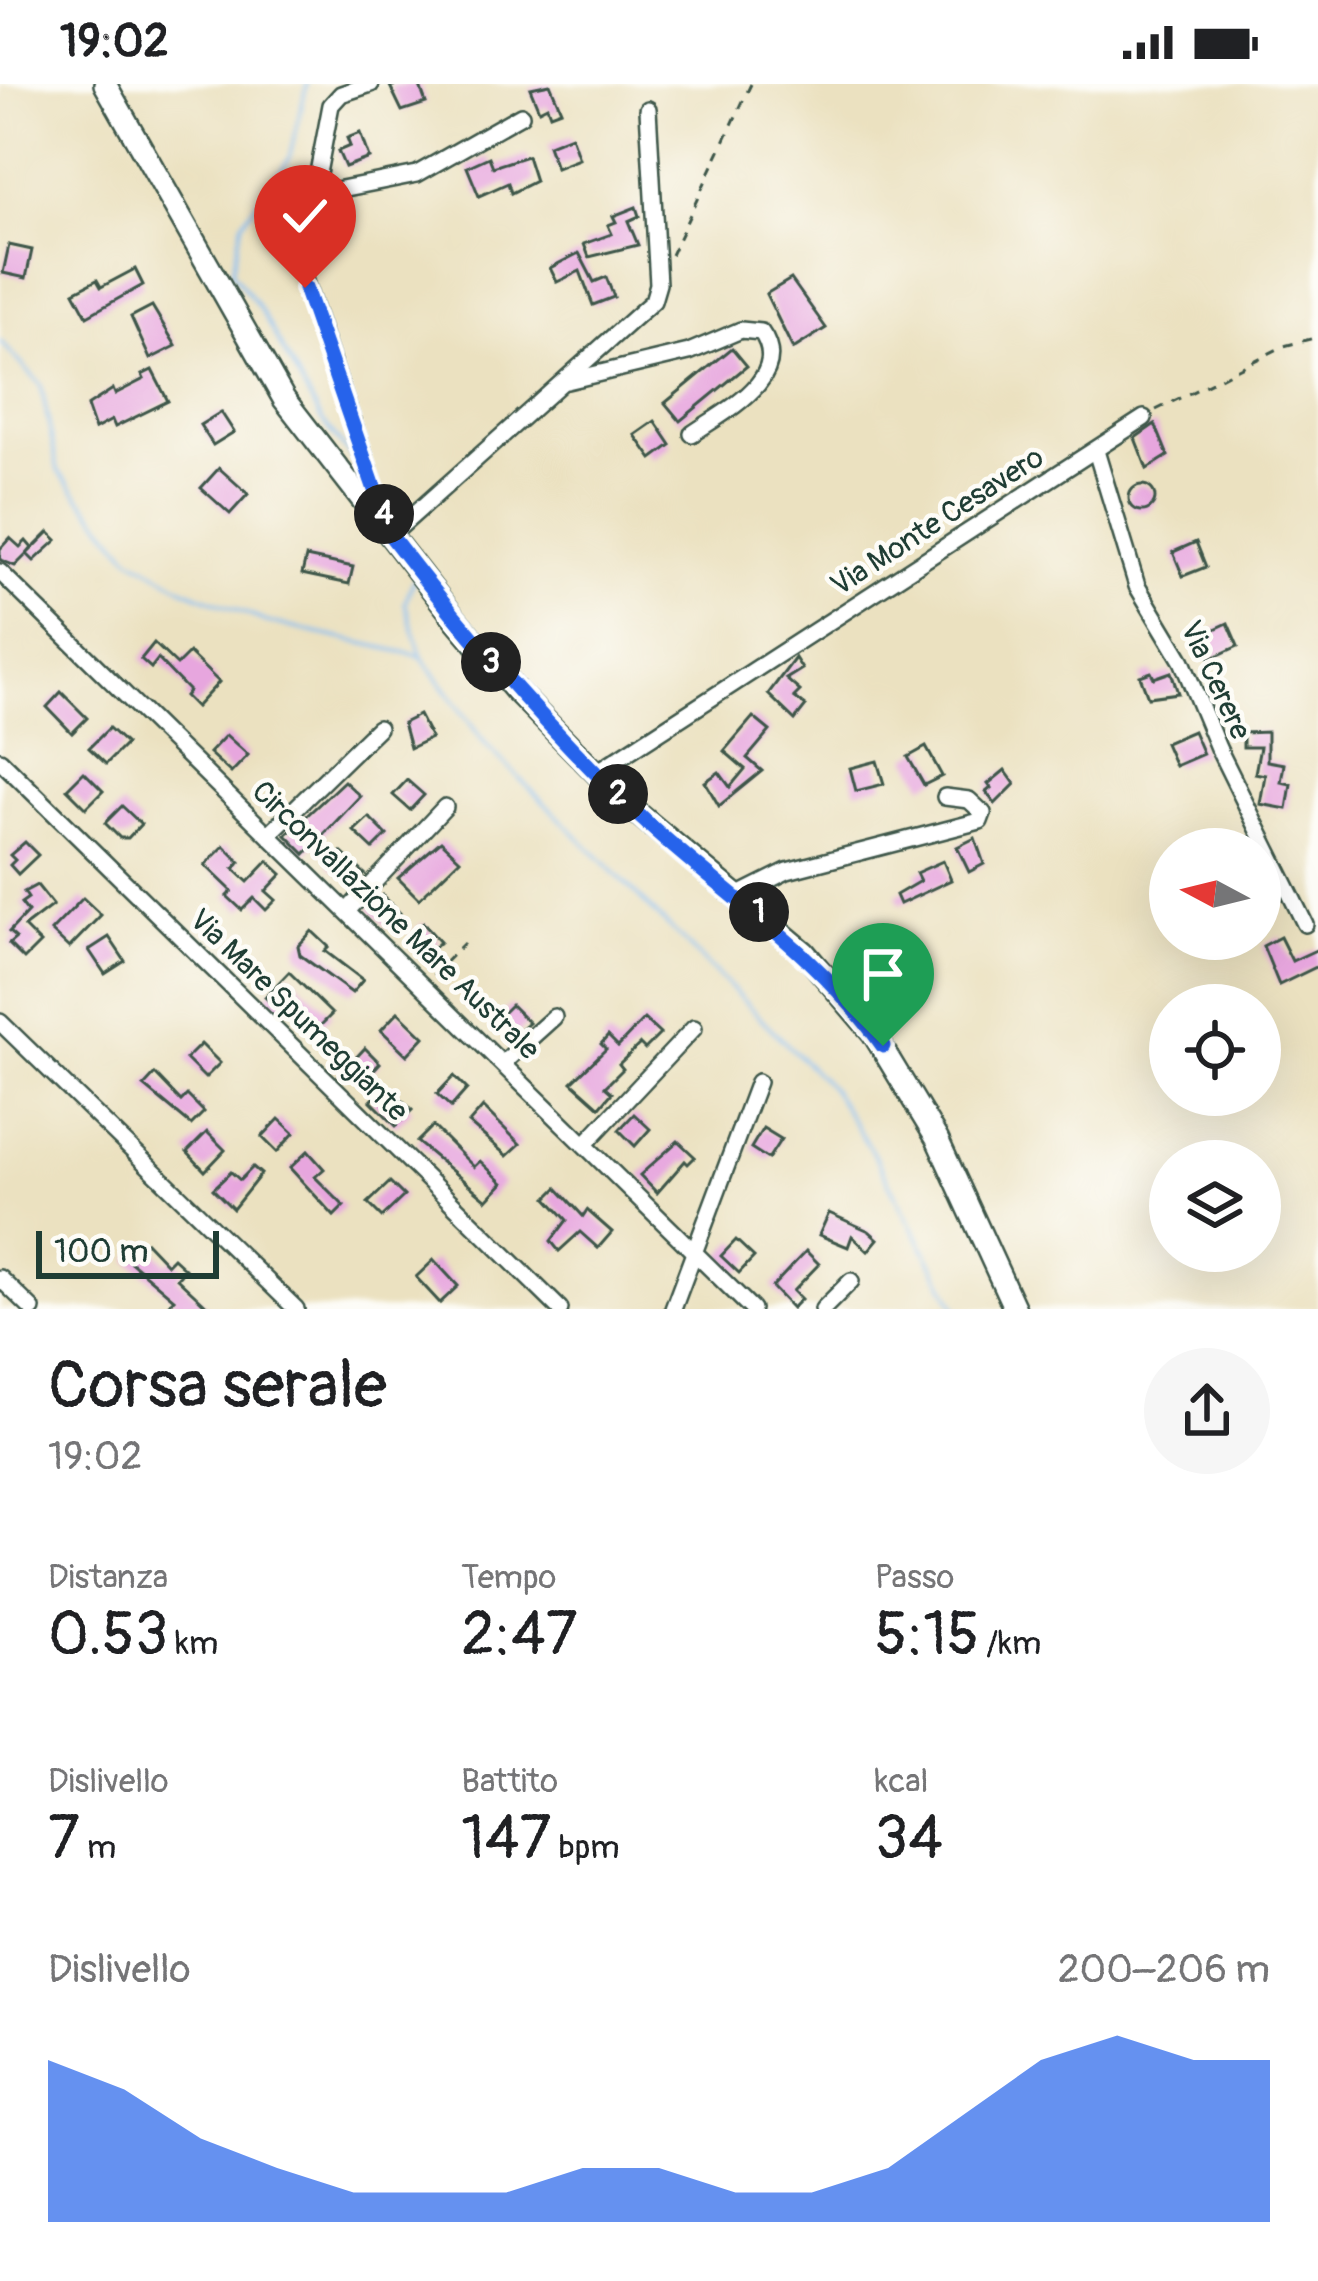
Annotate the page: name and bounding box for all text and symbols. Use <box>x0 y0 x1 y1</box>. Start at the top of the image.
text: 19:02 <box>60 14 169 70</box>
pin <box>254 165 356 288</box>
icon: check <box>272 183 338 249</box>
street label: Via Monte Cesavero <box>824 439 1051 604</box>
pin: 4 <box>354 484 414 544</box>
text: 4 <box>374 493 394 534</box>
street label: Via Cerere <box>1172 615 1259 746</box>
pin: 3 <box>461 632 521 692</box>
text: 3 <box>482 641 500 682</box>
pin: 2 <box>588 764 648 824</box>
street label: Circonvallazione Mare Australe <box>244 773 547 1068</box>
text: 2 <box>609 773 627 814</box>
north arrow <box>1149 828 1281 960</box>
map controls <box>1149 828 1281 1272</box>
pin: 1 <box>729 882 789 942</box>
text: 1 <box>753 891 765 932</box>
street label: Via Mare Spumeggiante <box>181 901 416 1130</box>
pin <box>832 923 934 1046</box>
icon: arrive <box>850 941 916 1007</box>
button: locate <box>1149 984 1281 1116</box>
button: layers <box>1149 1140 1281 1272</box>
scale bar <box>36 1225 219 1278</box>
text: 100 m <box>54 1231 148 1272</box>
text: Corsa serale <box>48 1345 387 1428</box>
button: share <box>1144 1348 1270 1474</box>
text: 19:02 <box>48 1432 142 1481</box>
text: Distanza <box>48 1557 168 1598</box>
text: Tempo <box>461 1557 556 1598</box>
text: Passo <box>875 1557 954 1598</box>
text: 0.53 <box>48 1598 168 1673</box>
text: 2:47 <box>461 1598 577 1673</box>
text: 5:15 <box>875 1598 979 1673</box>
text: km <box>168 1623 218 1664</box>
text: /km <box>979 1623 1041 1664</box>
text: Dislivello <box>48 1761 169 1802</box>
text: Battito <box>461 1761 558 1802</box>
text: kcal <box>875 1761 928 1802</box>
text: 7 <box>48 1802 80 1877</box>
text: 147 <box>461 1802 551 1877</box>
text: 34 <box>875 1802 943 1877</box>
text: m <box>80 1827 116 1868</box>
text: bpm <box>551 1827 620 1868</box>
text: Dislivello <box>48 1945 191 1994</box>
text: 200–206 m <box>1058 1945 1270 1994</box>

